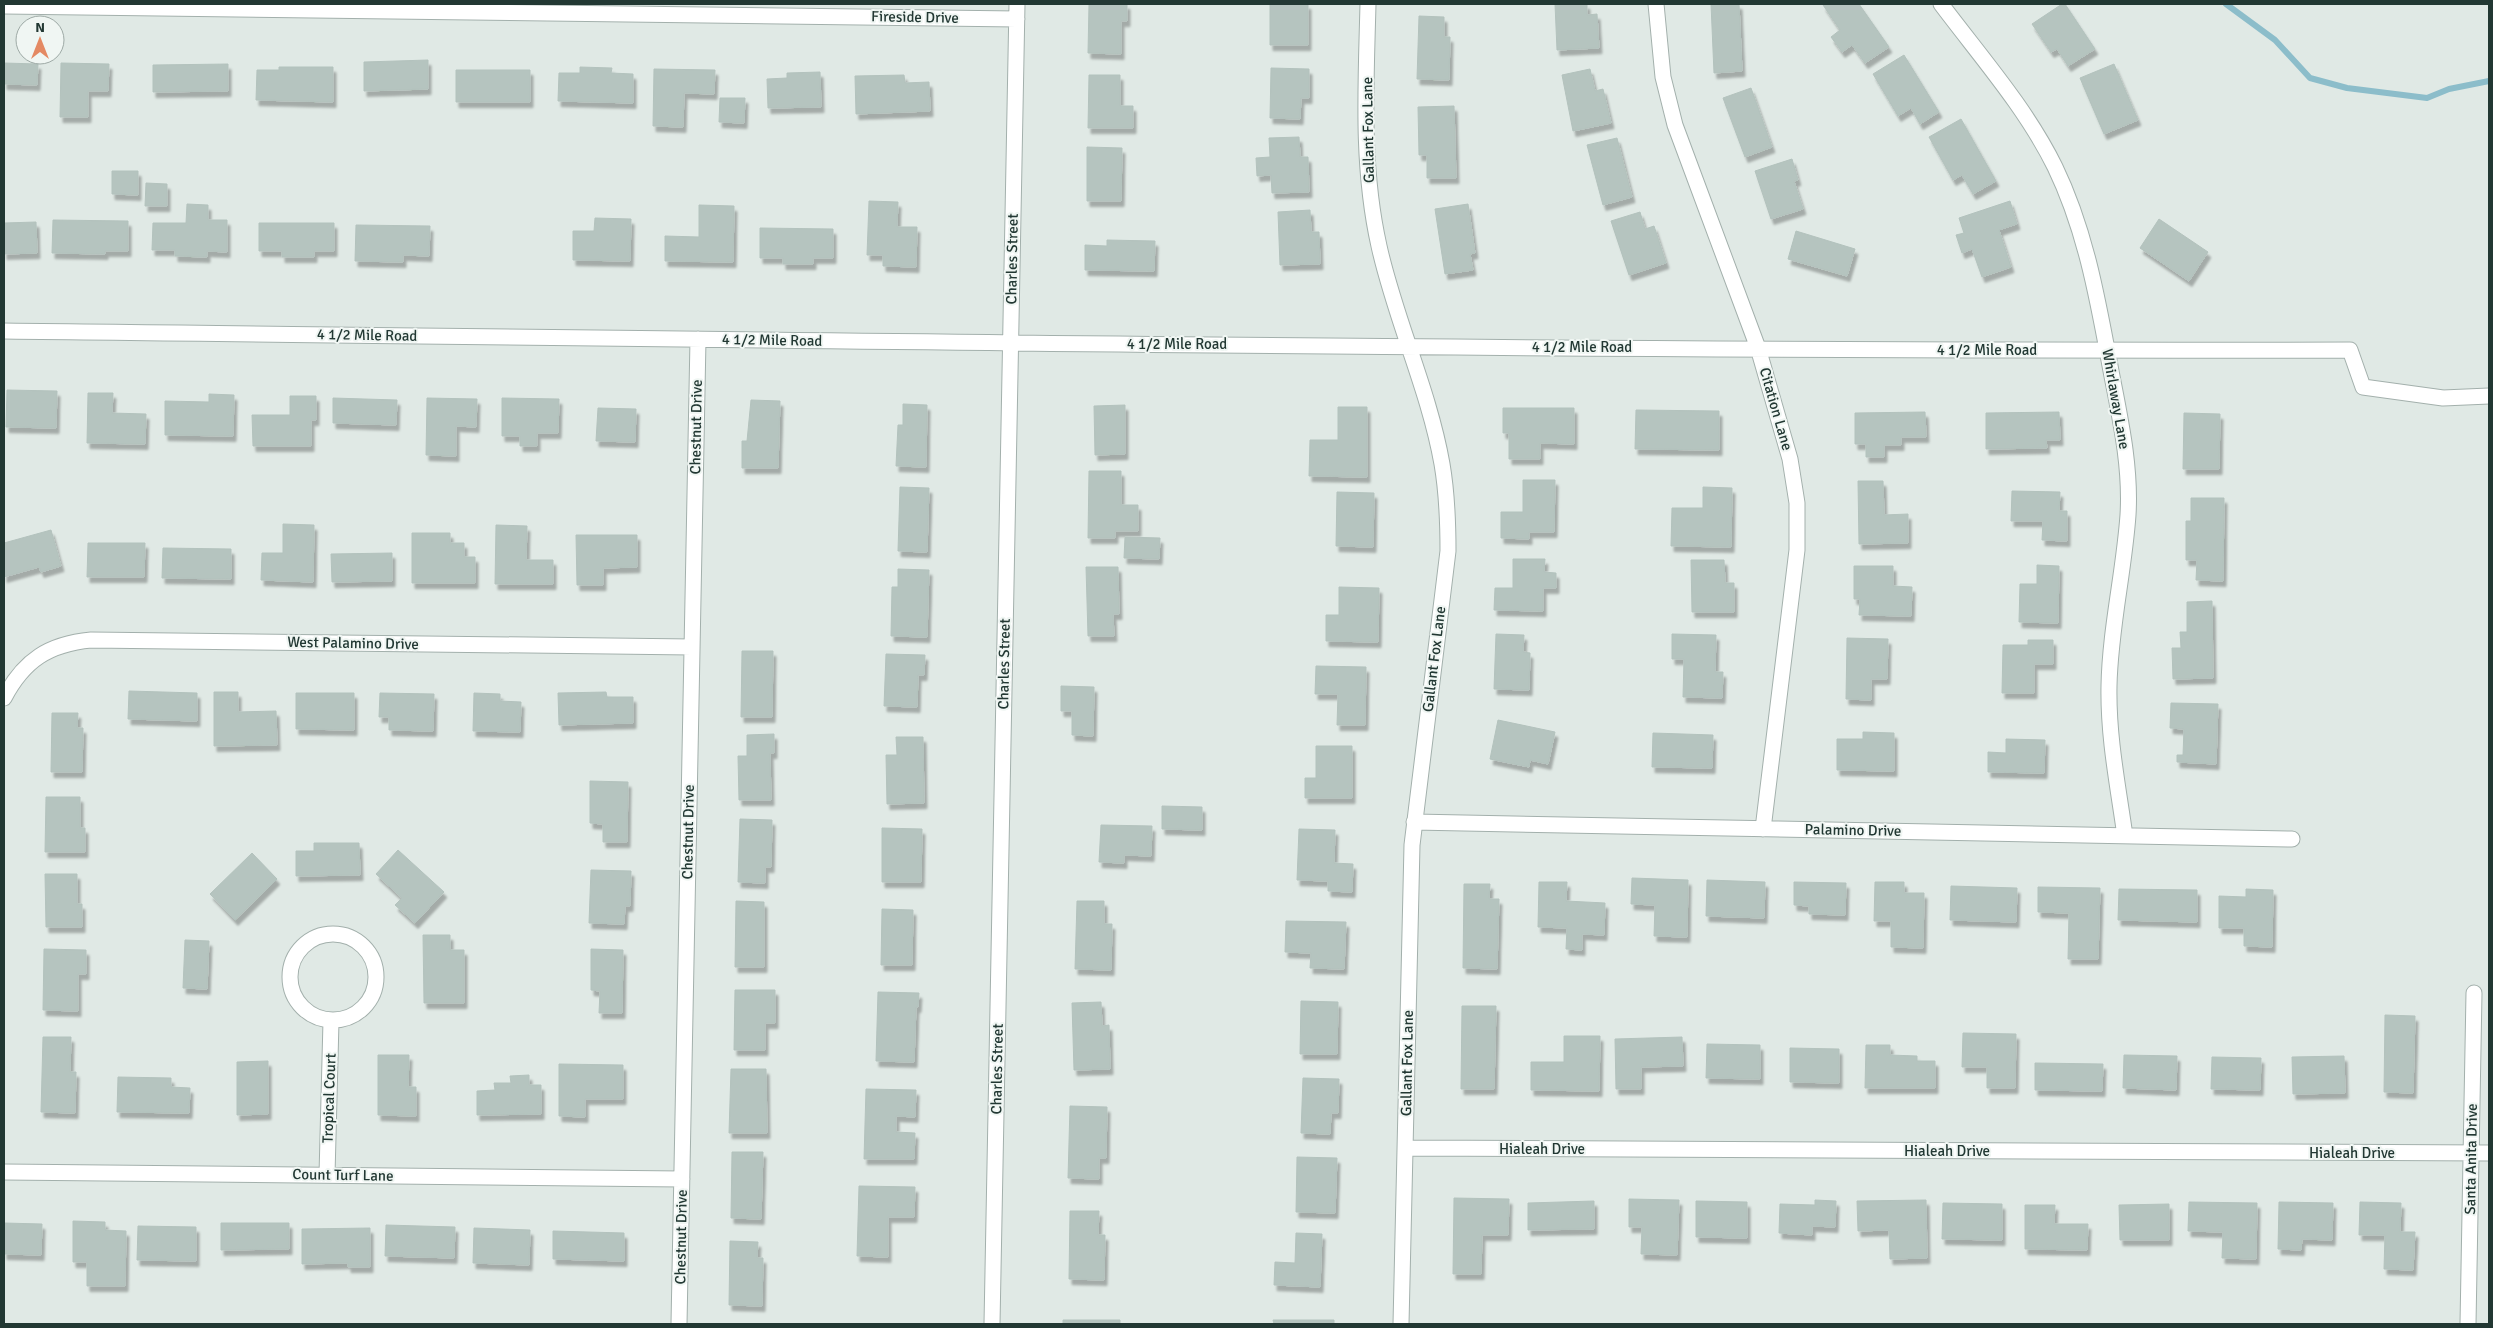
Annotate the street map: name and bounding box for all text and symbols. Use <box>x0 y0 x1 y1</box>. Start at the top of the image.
street label: Fireside Drive <box>871 7 959 27</box>
north arrow <box>15 15 65 65</box>
text: N <box>35 19 45 36</box>
street label: Gallant Fox Lane <box>1358 77 1378 183</box>
street label: Charles Street <box>1002 213 1022 305</box>
street label: 4 1/2 Mile Road <box>317 325 417 345</box>
street label: 4 1/2 Mile Road <box>722 330 822 350</box>
street label: 4 1/2 Mile Road <box>1127 335 1227 353</box>
street label: 4 1/2 Mile Road <box>1532 338 1632 356</box>
street label: 4 1/2 Mile Road <box>1937 341 2037 359</box>
street label: Whirlaway Lane <box>2098 347 2134 451</box>
street label: Citation Lane <box>1756 365 1796 453</box>
street label: Chestnut Drive <box>686 379 706 475</box>
street label: Gallant Fox Lane <box>1419 605 1449 713</box>
street label: Charles Street <box>994 618 1014 710</box>
street label: West Palamino Drive <box>287 633 419 653</box>
street label: Chestnut Drive <box>678 784 698 880</box>
street label: Palamino Drive <box>1805 820 1901 840</box>
street label: Gallant Fox Lane <box>1397 1010 1417 1116</box>
street label: Charles Street <box>987 1023 1007 1115</box>
street label: Tropical Court <box>318 1053 340 1143</box>
street label: Santa Anita Drive <box>2461 1103 2481 1215</box>
street label: Hialeah Drive <box>1499 1140 1585 1158</box>
street label: Hialeah Drive <box>1904 1142 1990 1160</box>
street label: Hialeah Drive <box>2309 1144 2395 1162</box>
street label: Count Turf Lane <box>292 1165 394 1185</box>
street label: Chestnut Drive <box>671 1189 691 1285</box>

